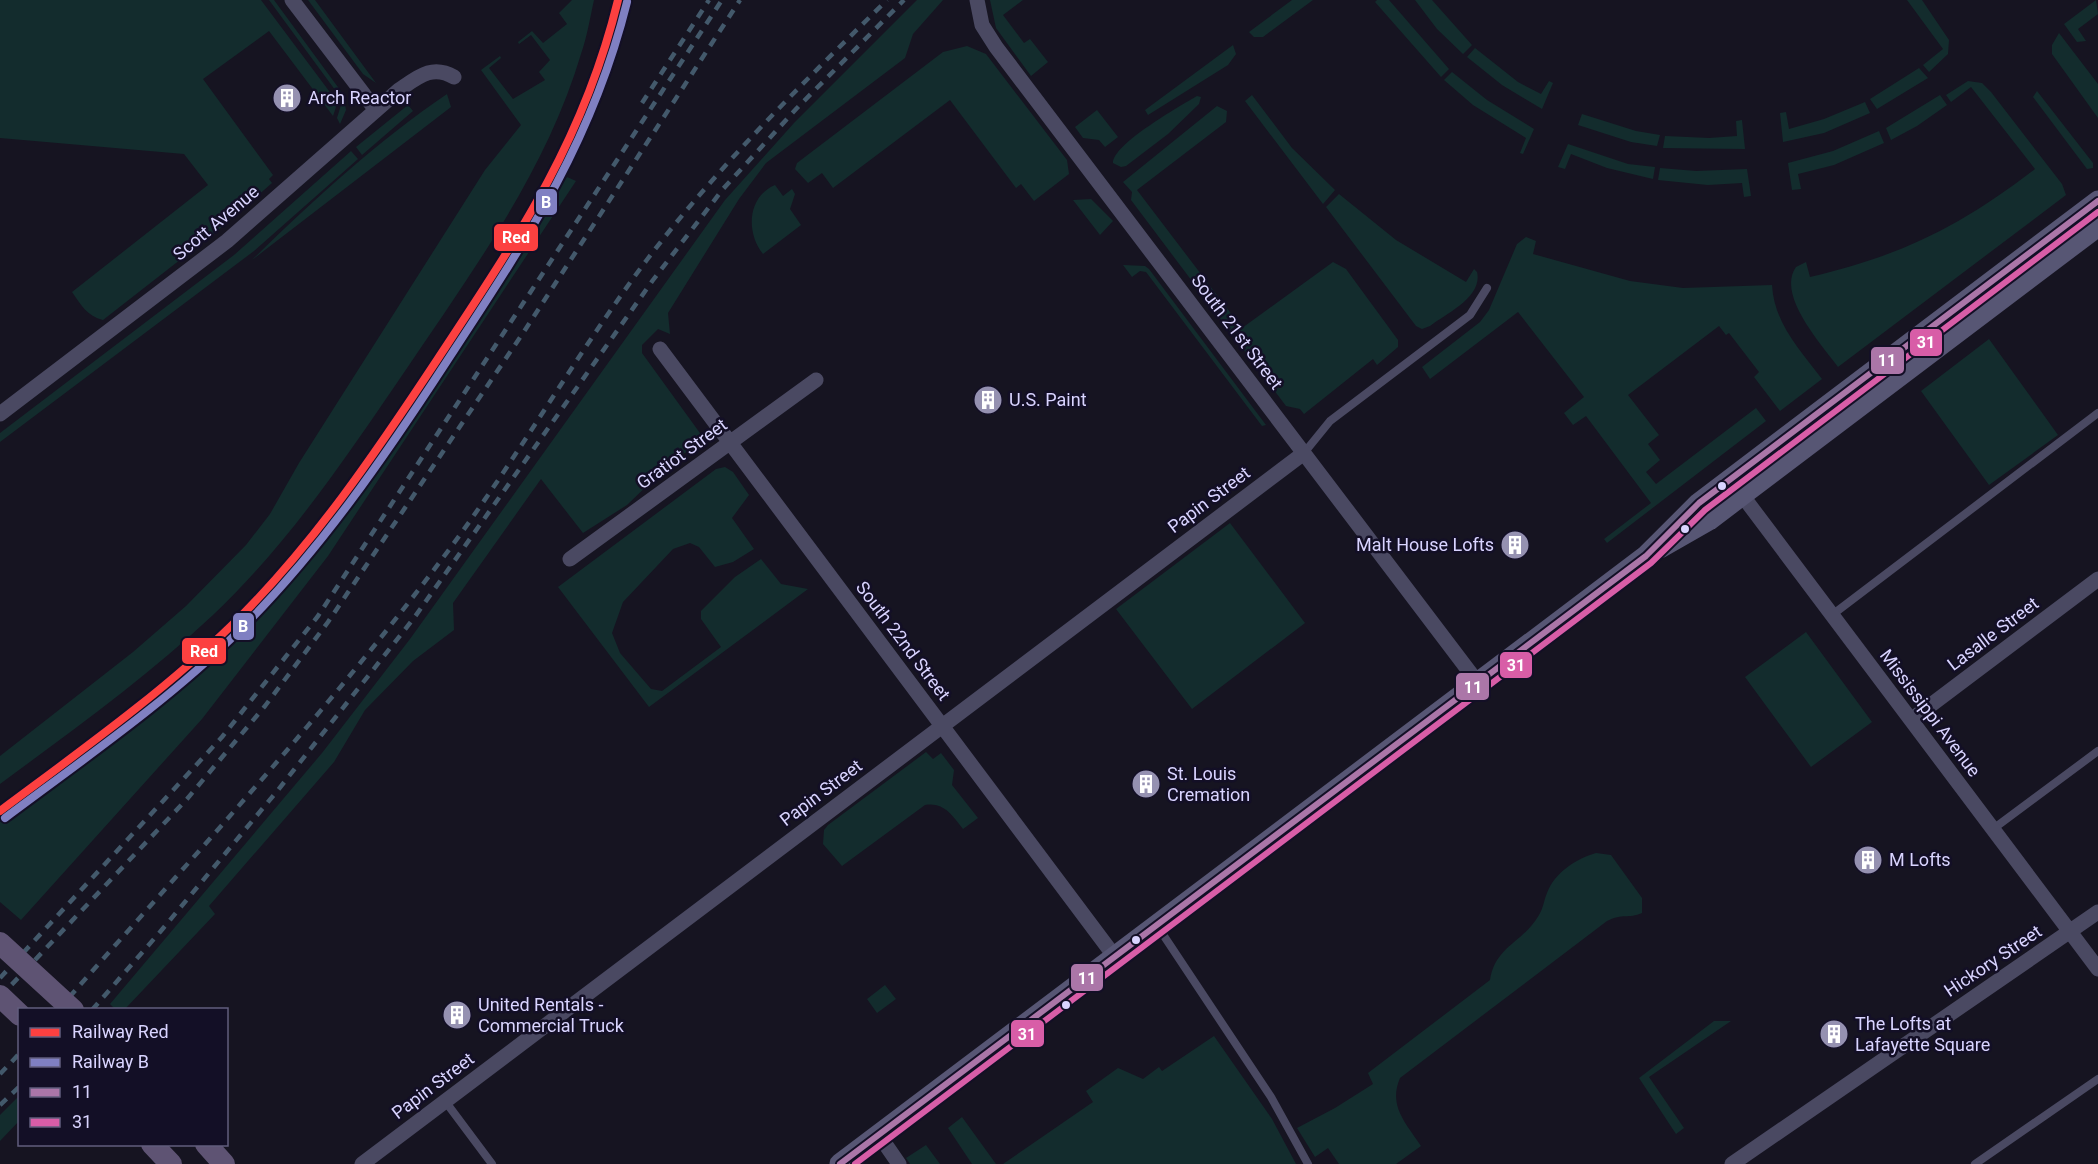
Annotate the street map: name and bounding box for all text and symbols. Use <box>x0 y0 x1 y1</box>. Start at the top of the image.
building icon: Arch Reactor <box>271 82 303 114</box>
place label: Arch Reactor <box>308 87 411 108</box>
street label: Scott Avenue <box>169 181 263 265</box>
line badge: B <box>535 188 558 216</box>
text: B <box>541 193 551 212</box>
line badge: Red <box>493 223 539 252</box>
text: Red <box>502 228 530 247</box>
street label: South 21st Street <box>1187 270 1288 393</box>
line badge: 31 <box>1909 328 1943 357</box>
text: 31 <box>1917 333 1935 352</box>
line badge: 11 <box>1870 346 1905 375</box>
text: 11 <box>1878 351 1896 370</box>
building icon: U.S. Paint <box>972 384 1004 416</box>
place label: U.S. Paint <box>1009 389 1087 410</box>
street label: Gratiot Street <box>633 414 731 493</box>
street label: Papin Street <box>1163 462 1254 537</box>
unlabelled marker <box>1716 480 1728 492</box>
unlabelled marker <box>1679 523 1691 535</box>
building icon: Malt House Lofts <box>1499 529 1531 561</box>
place label: Malt House Lofts <box>1356 534 1494 555</box>
street label: South 22nd Street <box>852 577 955 704</box>
street label: Lasalle Street <box>1943 592 2043 675</box>
line badge: B <box>232 612 255 641</box>
text: B <box>238 617 248 636</box>
line badge: Red <box>181 637 227 665</box>
text: Red <box>190 642 218 661</box>
street label: Mississippi Avenue <box>1876 645 1985 780</box>
line badge: 31 <box>1499 651 1533 679</box>
text: 31 <box>1507 656 1525 675</box>
line badge: 11 <box>1455 672 1490 701</box>
text: 11 <box>1464 678 1482 697</box>
street label: Papin Street <box>775 755 866 830</box>
place label: St. Louis Cremation <box>1167 763 1250 805</box>
building icon: St. Louis Cremation <box>1130 768 1162 800</box>
building icon: M Lofts <box>1852 844 1884 876</box>
place label: M Lofts <box>1889 849 1951 870</box>
street label: Hickory Street <box>1940 920 2045 1001</box>
unlabelled marker <box>1130 934 1142 946</box>
line badge: 11 <box>1070 963 1104 992</box>
text: 11 <box>1078 969 1096 988</box>
place label: United Rentals - Commercial Truck <box>478 994 625 1036</box>
building icon: United Rentals - Commercial Truck <box>441 999 473 1031</box>
unlabelled marker <box>1060 999 1072 1011</box>
legend <box>18 1008 228 1146</box>
place label: The Lofts at Lafayette Square <box>1855 1013 1990 1055</box>
building icon: The Lofts at Lafayette Square <box>1818 1018 1850 1050</box>
line badge: 31 <box>1010 1019 1045 1048</box>
text: Railway Red <box>72 1021 169 1042</box>
text: 31 <box>1018 1025 1036 1044</box>
street label: Papin Street <box>387 1048 478 1123</box>
text: Railway B <box>72 1051 149 1072</box>
text: 11 <box>72 1081 92 1102</box>
text: 31 <box>72 1111 92 1132</box>

